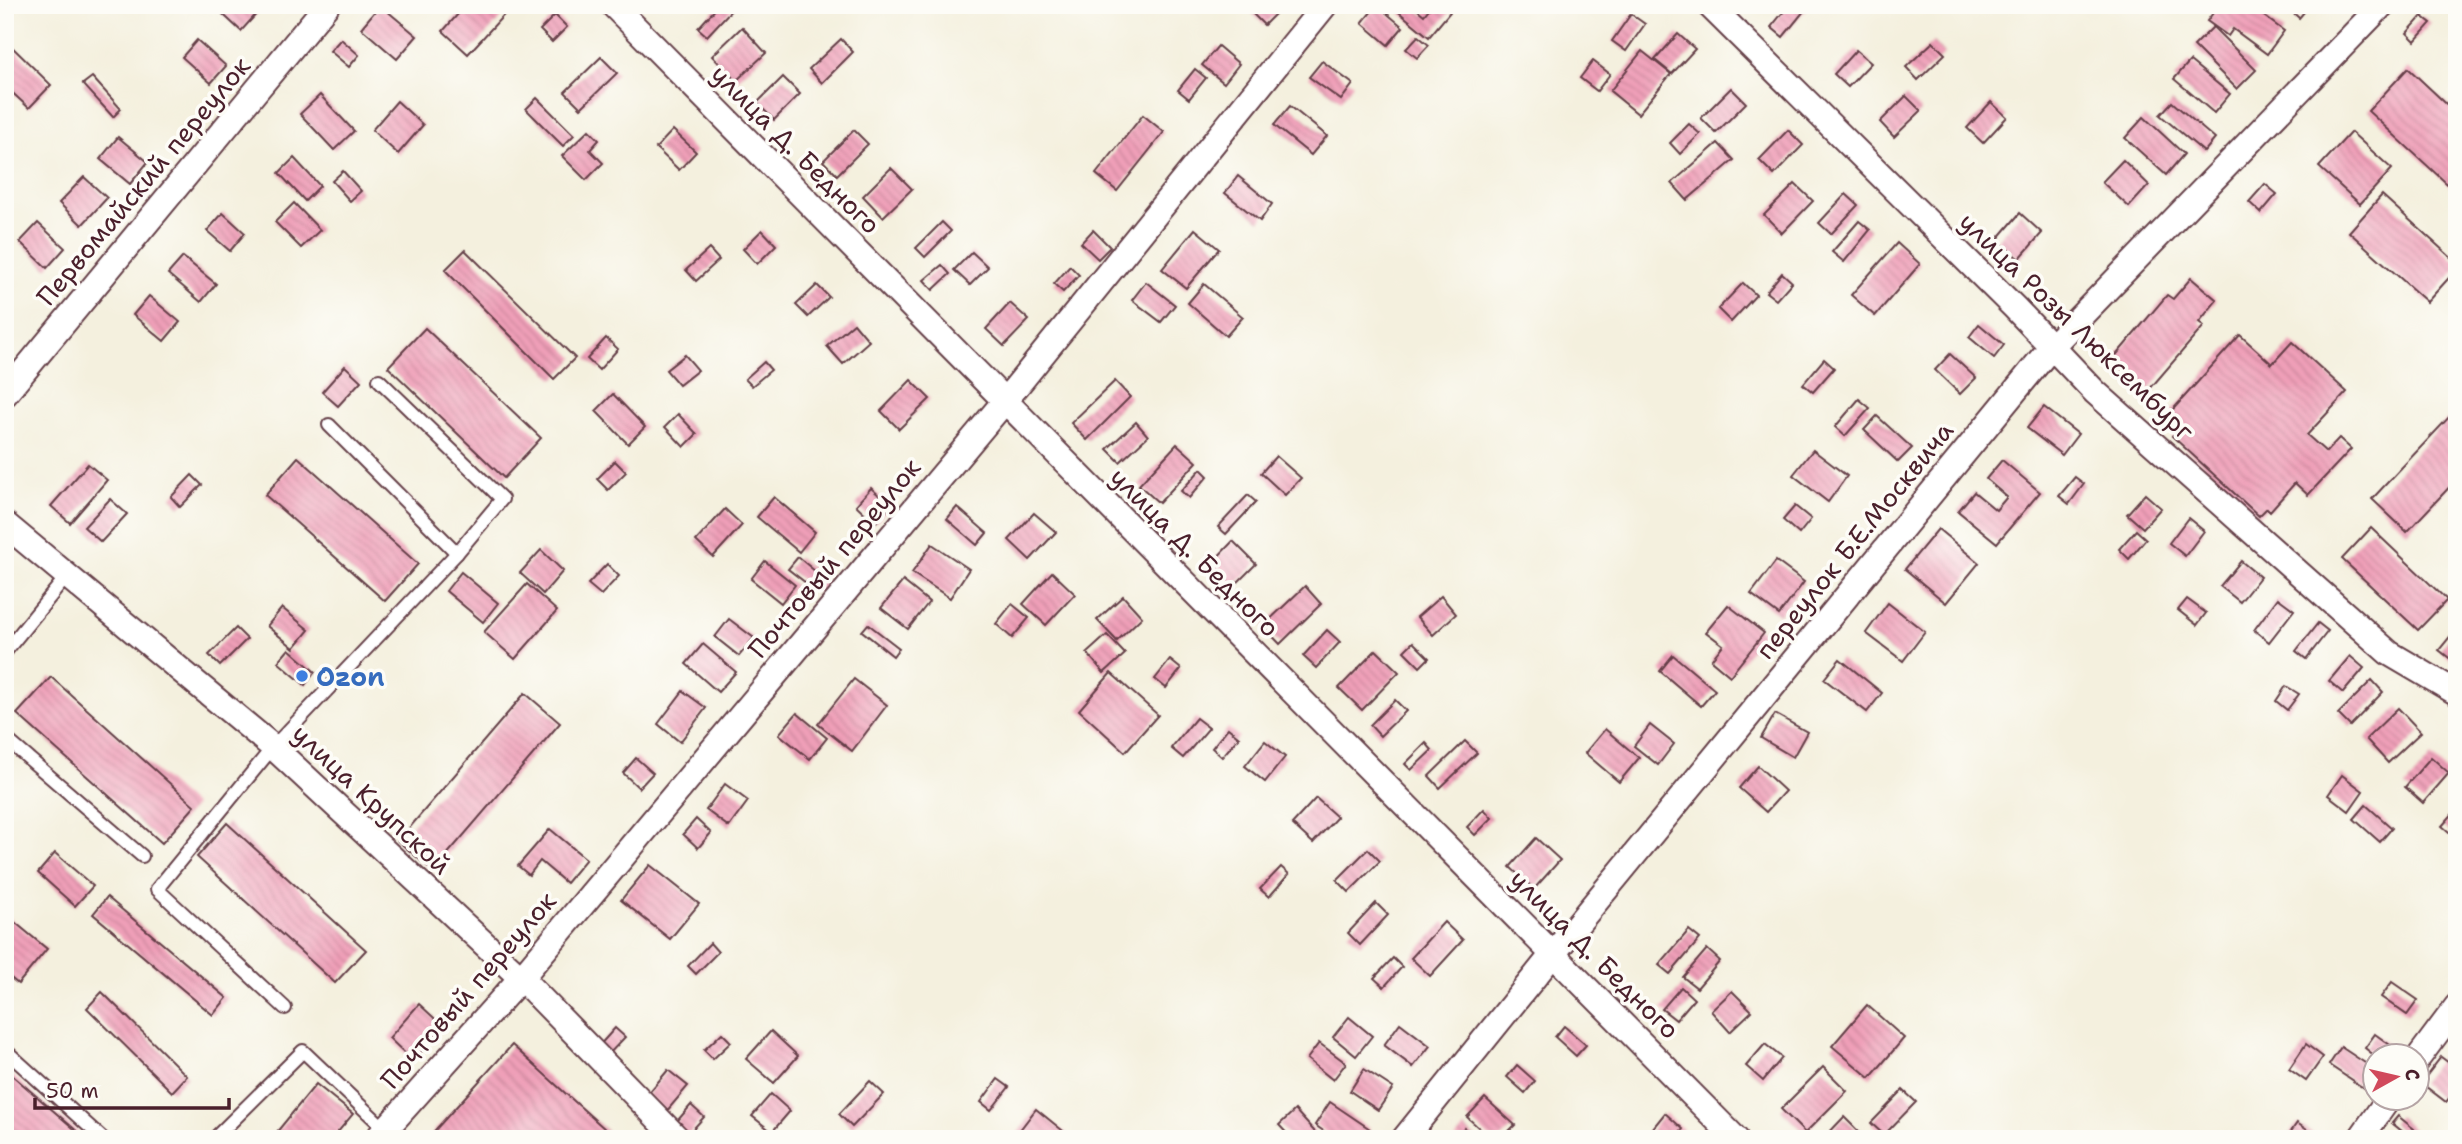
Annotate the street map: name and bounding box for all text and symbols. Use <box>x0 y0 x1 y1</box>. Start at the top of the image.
street label: Первомайский переулок <box>28 49 258 313</box>
street label: улица Д. Бедного <box>704 57 888 241</box>
street label: улица Розы Люксембург <box>1952 204 2203 448</box>
street label: переулок Б.Е.Москвича <box>1747 414 1961 666</box>
street label: Почтовый переулок <box>740 450 928 665</box>
street label: улица Д. Бедного <box>1103 460 1287 644</box>
place label: Ozon <box>316 659 385 694</box>
marker: Ozon <box>294 668 310 684</box>
street label: улица Крупской <box>285 716 459 882</box>
street label: улица Д. Бедного <box>1503 862 1687 1046</box>
street label: Почтовый переулок <box>372 884 564 1096</box>
north arrow <box>2360 1042 2430 1112</box>
scale bar <box>35 1067 229 1111</box>
text: С <box>2399 1067 2426 1082</box>
text: 50 m <box>46 1077 99 1105</box>

